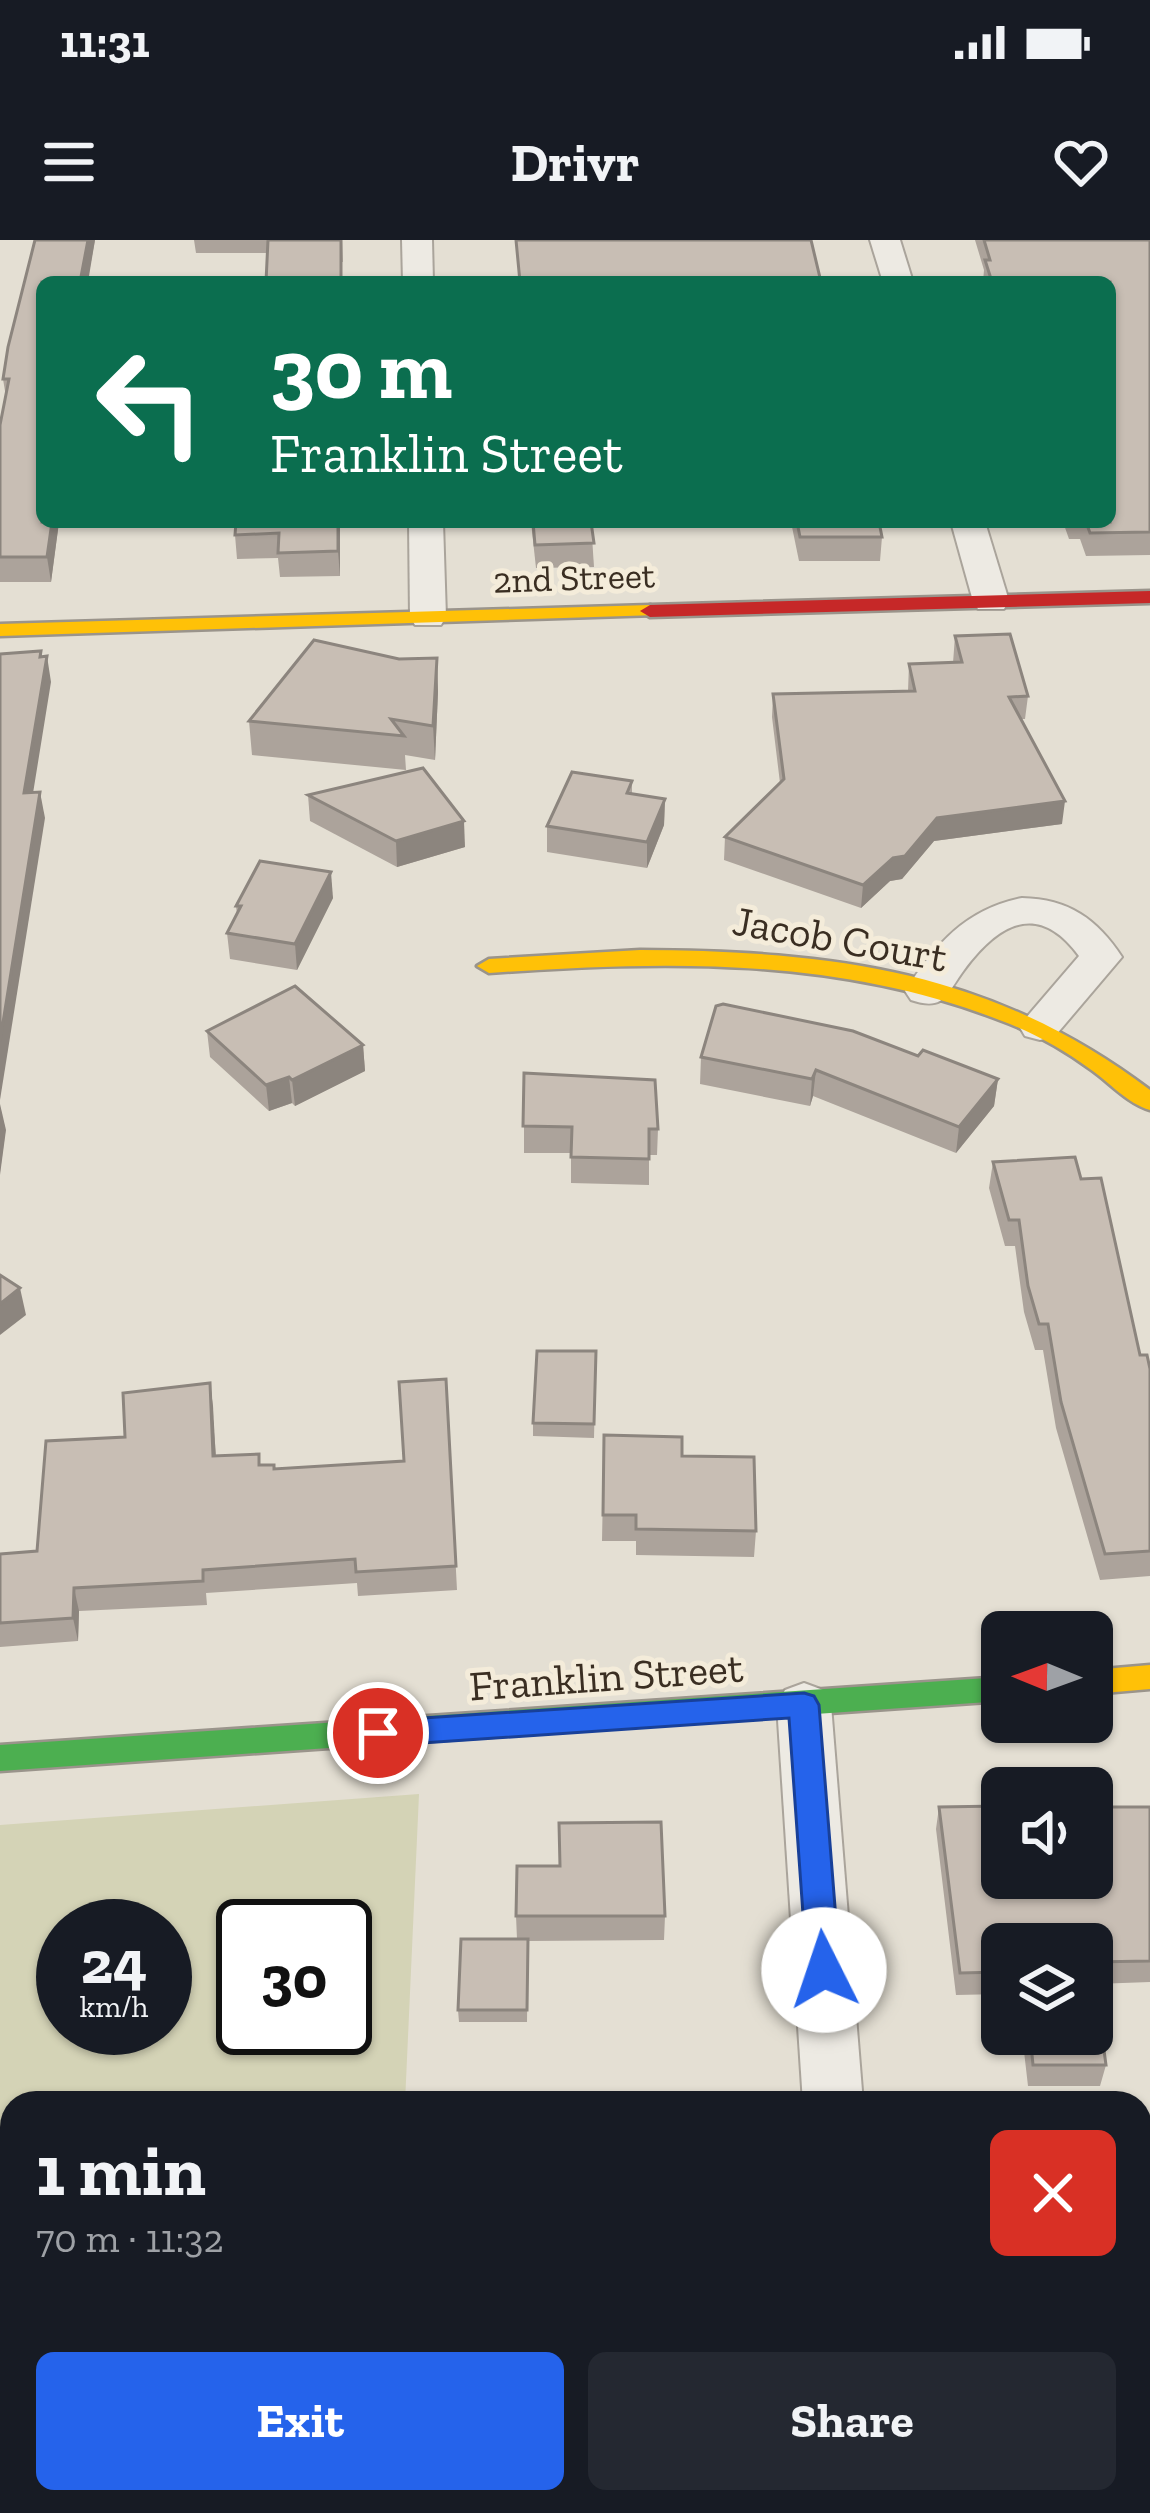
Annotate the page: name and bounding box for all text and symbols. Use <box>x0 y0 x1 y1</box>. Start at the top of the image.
text: 11:31 <box>60 15 150 69</box>
icon: menu <box>36 129 102 195</box>
icon: heart <box>1048 129 1114 195</box>
text: Drivr <box>510 130 640 195</box>
text: 30 m <box>270 319 452 420</box>
icon: left <box>72 324 228 480</box>
text: Franklin Street <box>270 421 623 486</box>
street label: 2nd Street <box>492 553 656 602</box>
street label: Jacob Court <box>729 895 951 982</box>
north arrow <box>981 1611 1113 1743</box>
map controls <box>981 1611 1113 2055</box>
street label: Franklin Street <box>467 1641 745 1712</box>
pin <box>327 1682 429 1784</box>
icon: arrive <box>345 1700 411 1766</box>
button: sound <box>981 1767 1113 1899</box>
speed limit sign: 30 <box>216 1899 372 2055</box>
position arrow <box>761 1907 887 2033</box>
button: layers <box>981 1923 1113 2055</box>
text: 24 <box>81 1926 147 1998</box>
text: km/h <box>80 1989 148 2025</box>
text: 1 min <box>36 2127 206 2213</box>
button: close <box>990 2130 1116 2256</box>
text: 70 m · 11:32 <box>36 2215 224 2262</box>
button: Exit <box>36 2352 564 2490</box>
button: Share <box>588 2352 1116 2490</box>

